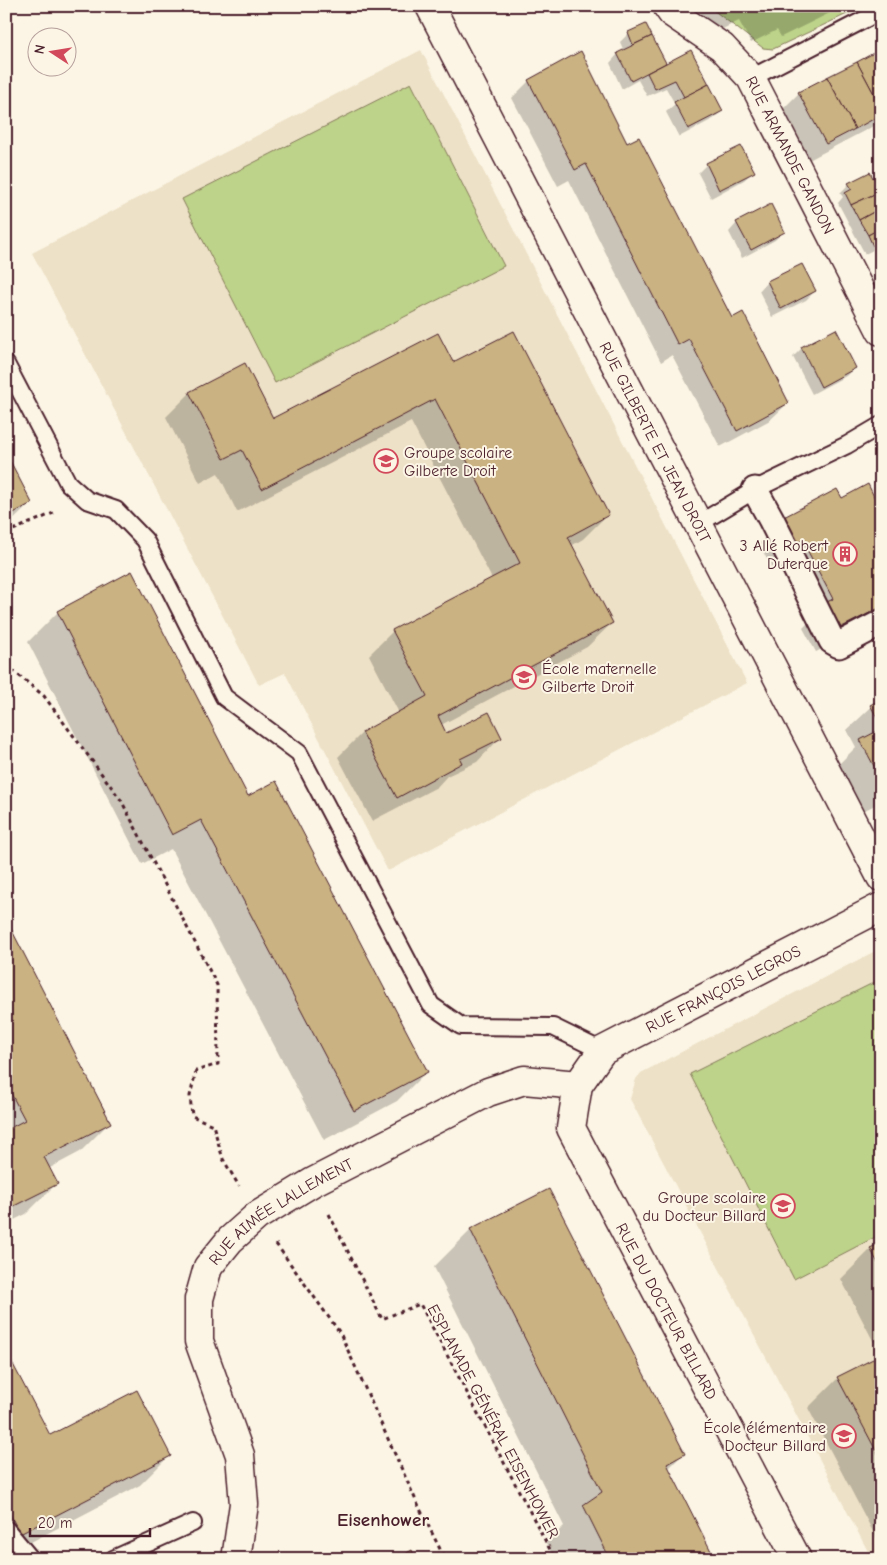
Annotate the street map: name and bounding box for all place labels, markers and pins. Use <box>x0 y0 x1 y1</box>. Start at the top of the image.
place label: Groupe scolaire Gilberte Droit <box>404 444 512 480</box>
school or university icon: Groupe scolaire Gilberte Droit <box>373 448 399 474</box>
place label: 3 Allé Robert Duterque <box>740 537 828 573</box>
building icon: 3 Allé Robert Duterque <box>832 541 858 567</box>
place label: École maternelle Gilberte Droit <box>542 659 657 696</box>
school or university icon: École maternelle Gilberte Droit <box>511 664 537 690</box>
place label: Groupe scolaire du Docteur Billard <box>643 1189 766 1225</box>
school or university icon: Groupe scolaire du Docteur Billard <box>770 1193 796 1219</box>
place label: École élémentaire Docteur Billard <box>704 1418 826 1455</box>
school or university icon: École élémentaire Docteur Billard <box>831 1423 857 1449</box>

